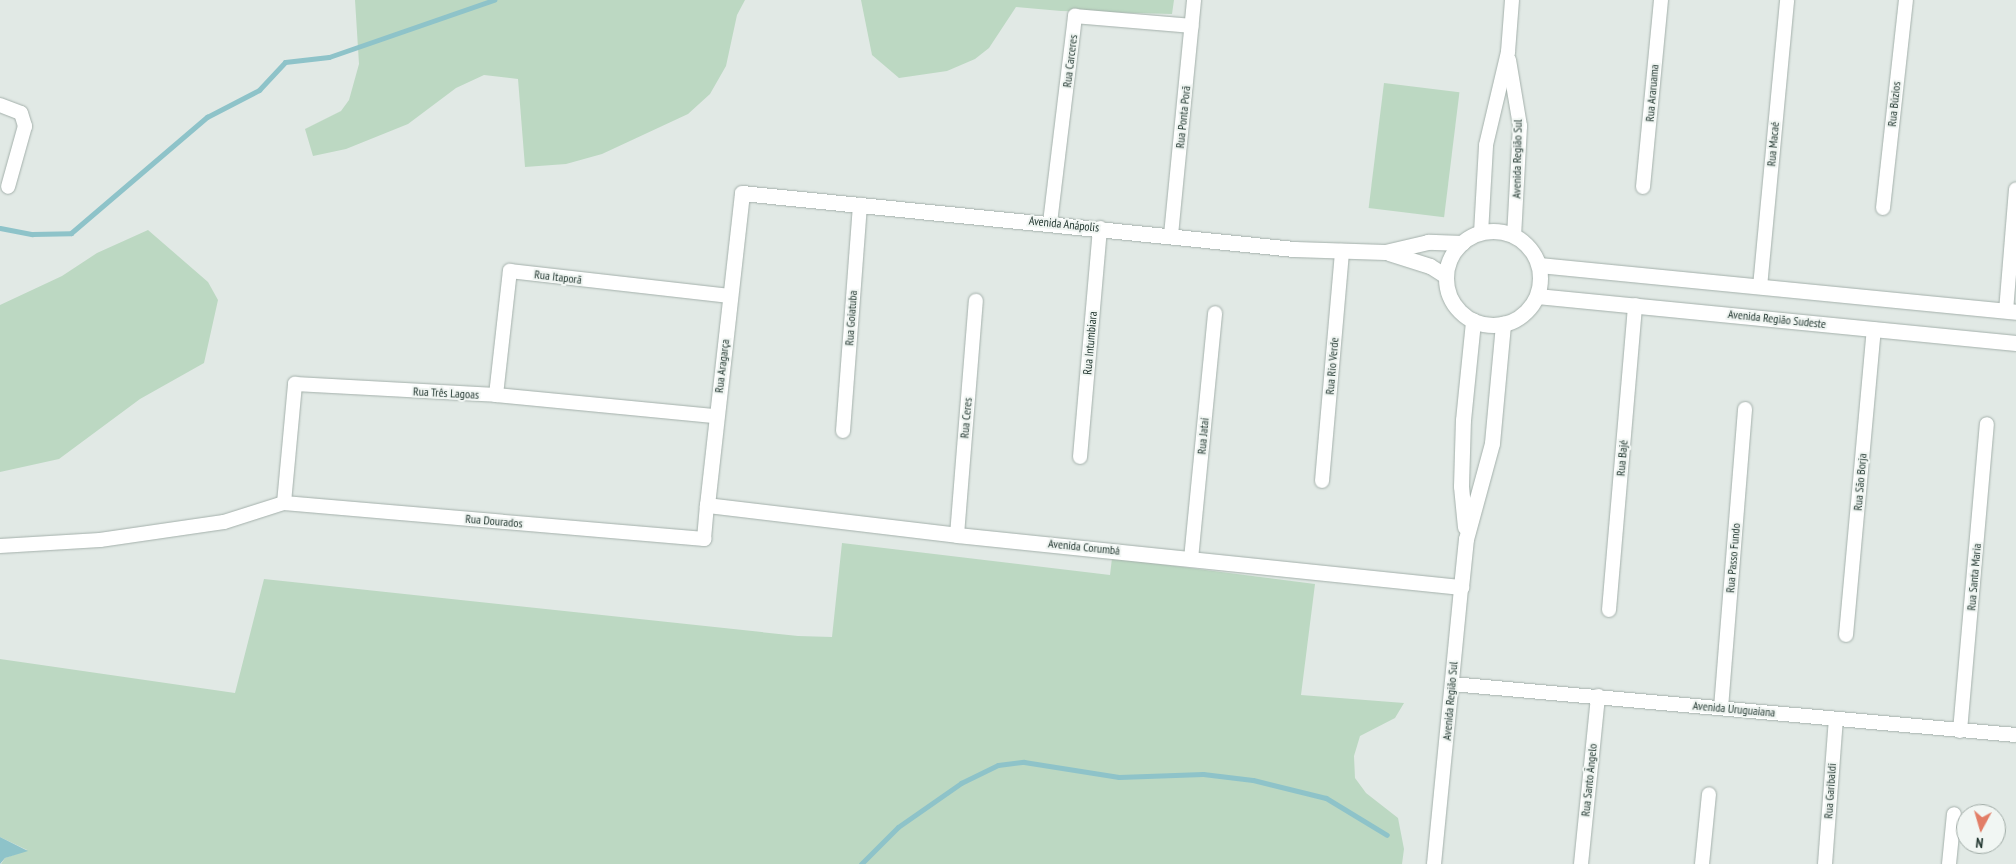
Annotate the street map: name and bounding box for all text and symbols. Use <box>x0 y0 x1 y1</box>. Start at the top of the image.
street label: Rua Carceres <box>1060 34 1080 88</box>
street label: Rua Araruama <box>1642 63 1662 123</box>
street label: Rua Búzios <box>1884 81 1904 127</box>
street label: Rua Ponta Porã <box>1173 85 1193 149</box>
street label: Avenida Região Sul <box>1509 119 1525 199</box>
street label: Rua Macaé <box>1764 121 1782 167</box>
street label: Avenida Anápolis <box>1028 213 1100 235</box>
street label: Rua Itaporã <box>533 267 583 287</box>
street label: Rua Goiatuba <box>842 290 860 346</box>
street label: Avenida Região Sudeste <box>1727 307 1827 331</box>
street label: Rua Intumbiara <box>1080 311 1100 375</box>
street label: Rua Rio Verde <box>1322 337 1342 395</box>
street label: Rua Aragarça <box>712 338 732 394</box>
street label: Rua Três Lagoas <box>413 384 479 402</box>
street label: Rua Ceres <box>957 397 975 439</box>
street label: Rua Jataí <box>1194 417 1212 455</box>
street label: Rua Bajé <box>1613 439 1631 477</box>
street label: Rua São Borja <box>1850 453 1870 511</box>
street label: Rua Dourados <box>465 511 523 531</box>
street label: Rua Passo Fundo <box>1723 523 1743 593</box>
street label: Avenida Corumbá <box>1047 536 1121 558</box>
street label: Rua Santa Maria <box>1964 543 1984 611</box>
street label: Avenida Região Sul <box>1439 661 1461 741</box>
street label: Avenida Uruguaiana <box>1692 698 1776 720</box>
street label: Rua Santo Ângelo <box>1578 743 1600 817</box>
street label: Rua Garibaldi <box>1821 763 1839 819</box>
north arrow <box>1956 804 2006 854</box>
text: N <box>1975 834 1984 852</box>

